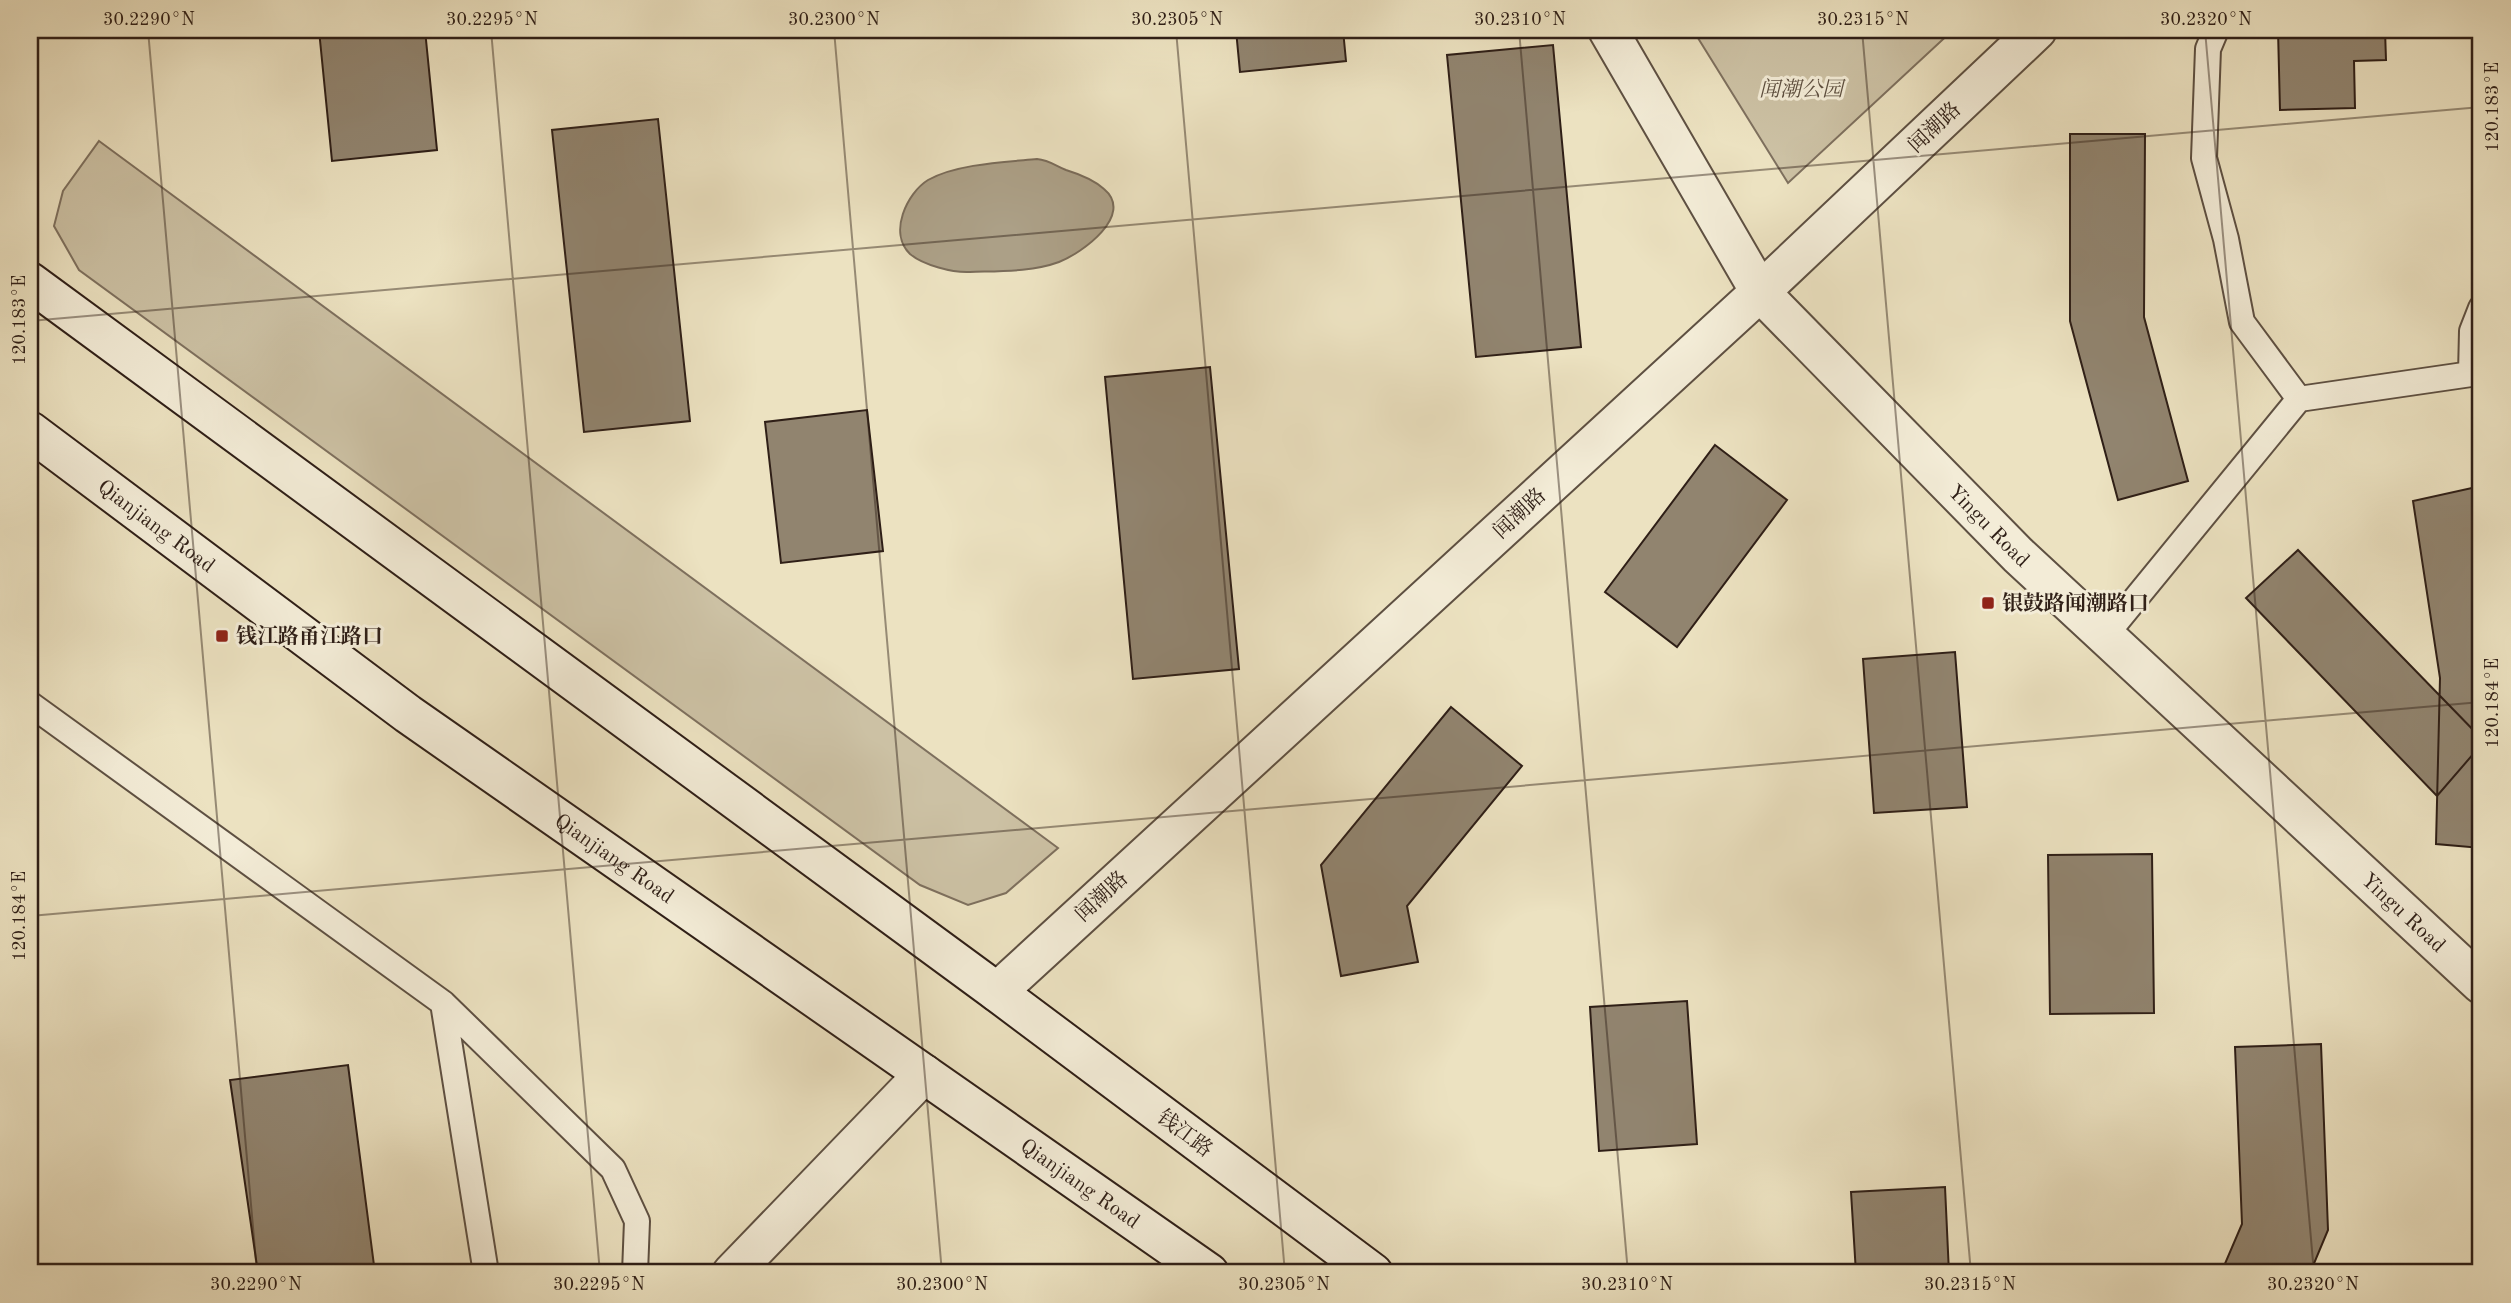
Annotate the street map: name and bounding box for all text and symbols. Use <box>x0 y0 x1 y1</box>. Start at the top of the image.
text: 30.2290°N <box>103 11 195 29</box>
text: 30.2295°N <box>446 11 538 29</box>
text: 30.2300°N <box>788 11 880 29</box>
text: 30.2305°N <box>1131 11 1223 29</box>
text: 30.2310°N <box>1474 11 1566 29</box>
text: 30.2315°N <box>1817 11 1909 29</box>
text: 30.2320°N <box>2160 11 2252 29</box>
text: 120.183°E <box>2484 62 2502 152</box>
park label: 闻潮公园 <box>1759 78 1846 101</box>
street label: 闻潮路 <box>1903 97 1965 157</box>
text: 120.183°E <box>11 275 29 365</box>
street label: Qianjiang Road <box>93 476 218 577</box>
street label: Yingu Road <box>1943 481 2033 572</box>
street label: 闻潮路 <box>1488 483 1550 543</box>
place label: 银鼓路闻潮路口 <box>2002 592 2149 615</box>
marker: 银鼓路闻潮路口 <box>1980 595 1996 611</box>
place label: 钱江路甬江路口 <box>236 624 383 648</box>
marker: 钱江路甬江路口 <box>214 628 230 644</box>
text: 120.184°E <box>2484 658 2502 748</box>
street label: Qianjiang Road <box>550 811 677 908</box>
street label: 闻潮路 <box>1070 866 1132 926</box>
street label: Yingu Road <box>2356 870 2449 957</box>
text: 120.184°E <box>11 871 29 961</box>
street label: 钱江路 <box>1153 1105 1217 1162</box>
street label: Qianjiang Road <box>1016 1136 1143 1233</box>
text: 30.2290°N <box>210 1276 302 1294</box>
text: 30.2295°N <box>553 1276 645 1294</box>
text: 30.2300°N <box>896 1276 988 1294</box>
text: 30.2305°N <box>1238 1276 1330 1294</box>
text: 30.2310°N <box>1581 1276 1673 1294</box>
text: 30.2315°N <box>1924 1276 2016 1294</box>
text: 30.2320°N <box>2267 1276 2359 1294</box>

